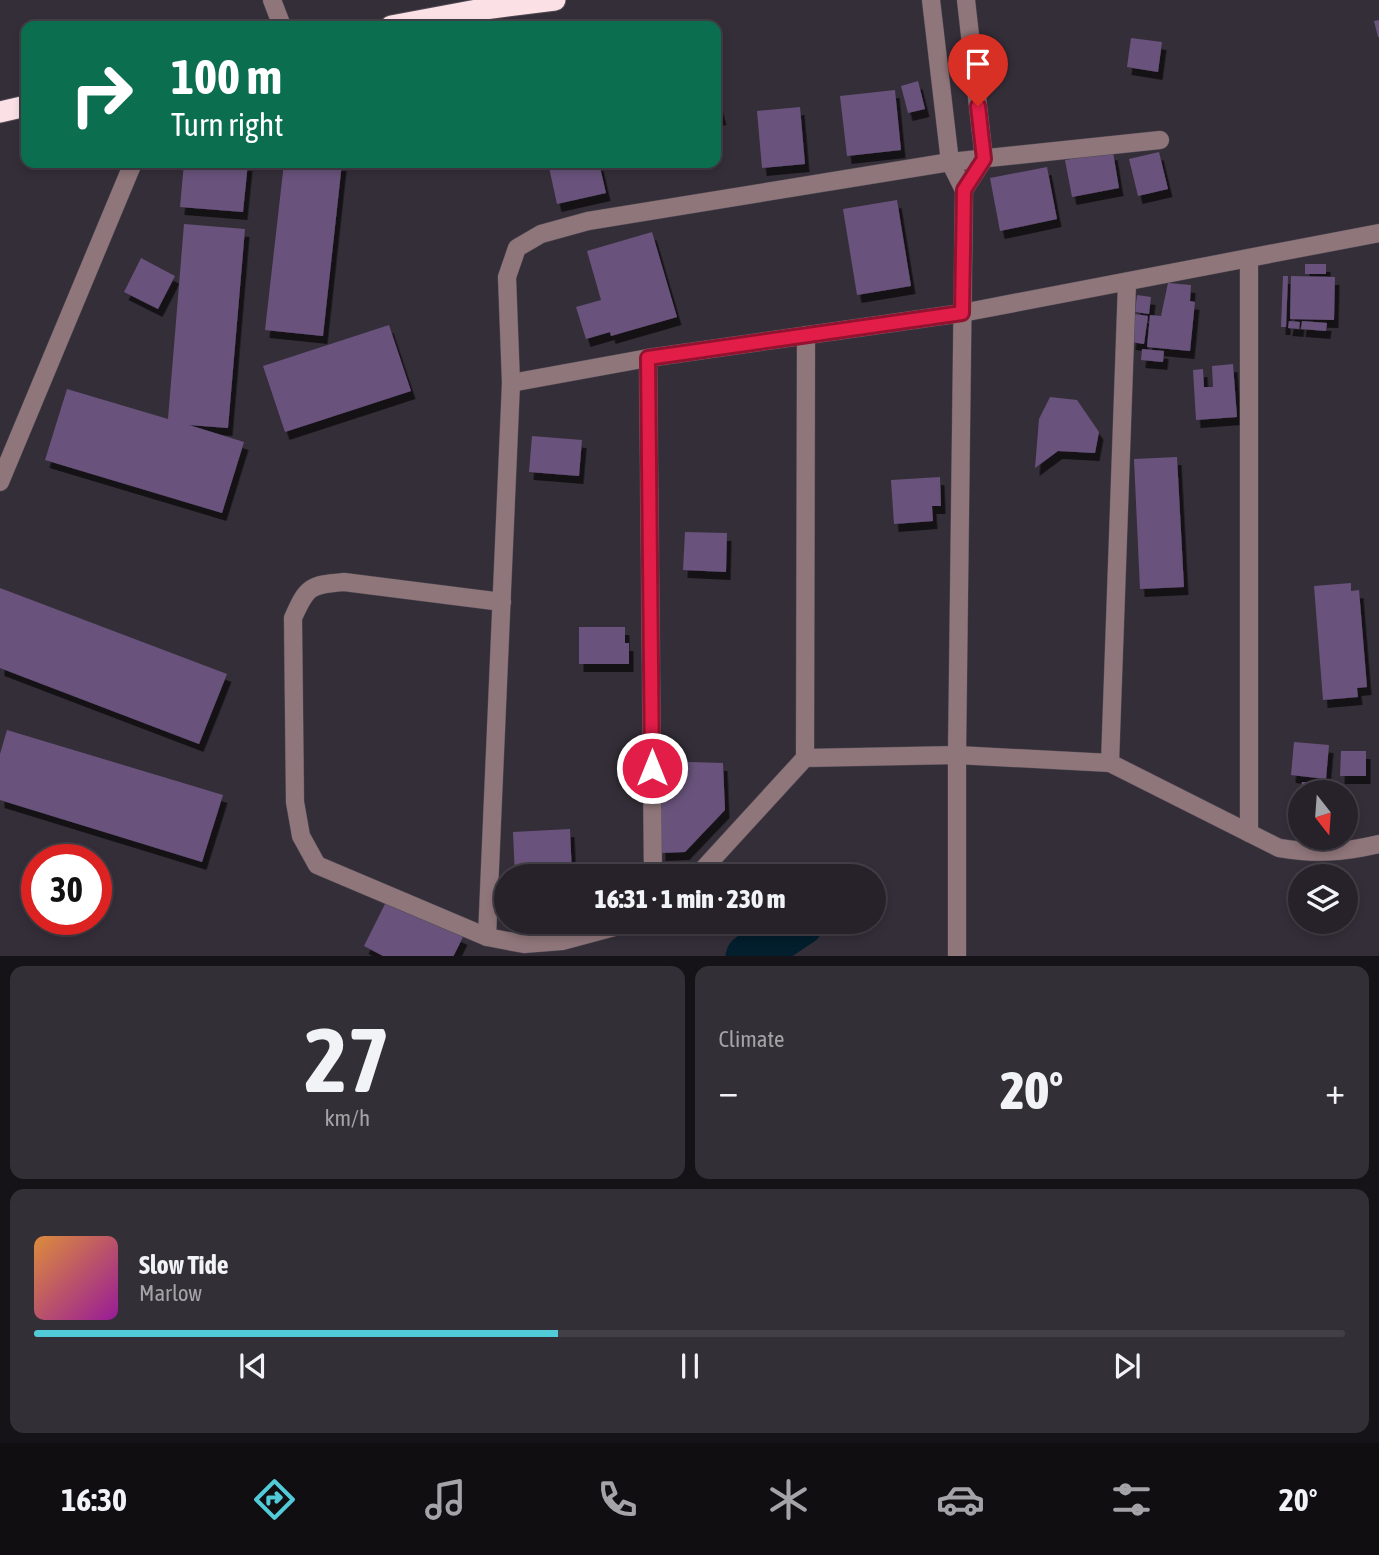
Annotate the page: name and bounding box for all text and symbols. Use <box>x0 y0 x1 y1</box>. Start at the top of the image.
pin <box>948 34 1008 106</box>
icon: arrive <box>959 45 997 83</box>
text: 100 m <box>171 48 282 104</box>
icon: right <box>56 49 147 140</box>
text: Turn right <box>171 106 284 143</box>
position arrow <box>615 731 689 805</box>
north arrow <box>1288 780 1358 850</box>
map controls <box>1288 780 1358 934</box>
speed limit sign: 30 <box>21 844 112 935</box>
button: layers <box>1288 864 1358 934</box>
text: 16:31 · 1 min · 230 m <box>595 884 785 914</box>
text: 27 <box>304 1007 390 1111</box>
text: Climate <box>719 1026 784 1052</box>
text: 20° <box>1000 1060 1063 1120</box>
text: − <box>719 1069 738 1112</box>
text: + <box>1325 1069 1345 1112</box>
text: km/h <box>324 1105 370 1131</box>
text: Slow Tide <box>139 1250 229 1280</box>
text: Marlow <box>139 1280 202 1306</box>
icon: previous <box>234 1347 272 1385</box>
icon: pause <box>671 1347 709 1385</box>
icon: next <box>1108 1347 1146 1385</box>
icon: directions <box>250 1475 299 1524</box>
icon: music <box>421 1475 470 1524</box>
icon: phone <box>593 1475 642 1524</box>
icon: climate <box>764 1475 813 1524</box>
icon: car <box>936 1475 985 1524</box>
icon: filters <box>1107 1475 1156 1524</box>
text: 16:30 <box>61 1481 127 1518</box>
text: 20° <box>1279 1481 1318 1518</box>

